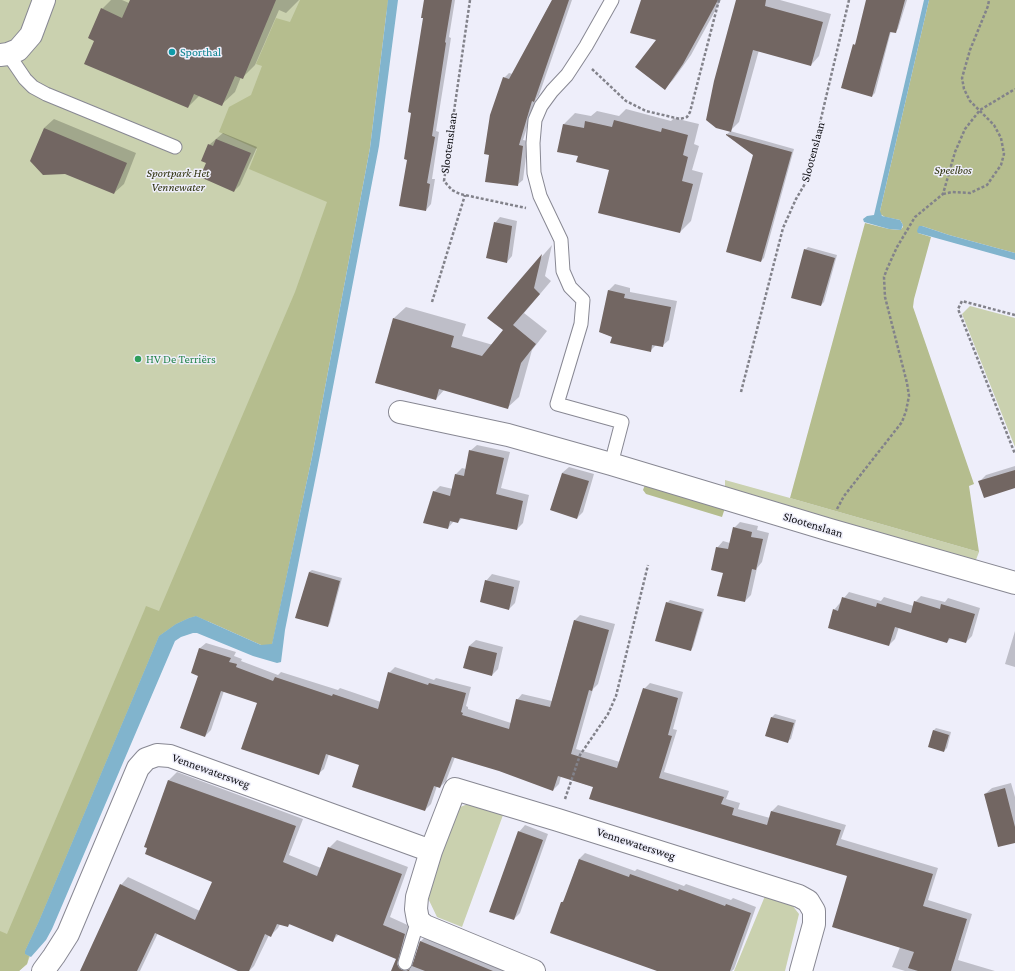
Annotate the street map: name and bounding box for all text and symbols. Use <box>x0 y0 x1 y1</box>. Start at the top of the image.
place label: Sporthal <box>180 45 221 59</box>
marker: Sporthal <box>167 47 177 57</box>
street label: Slootenslaan <box>438 111 460 175</box>
street label: Slootenslaan <box>798 120 828 184</box>
park label: Speelbos <box>934 163 972 177</box>
park label: Sportpark Het Vennewater <box>146 166 210 194</box>
place label: HV De Terriërs <box>146 352 216 366</box>
marker: HV De Terriërs <box>133 354 143 364</box>
street label: Slootenslaan <box>781 509 845 541</box>
street label: Vennewatersweg <box>170 750 252 792</box>
street label: Vennewatersweg <box>595 825 677 863</box>

